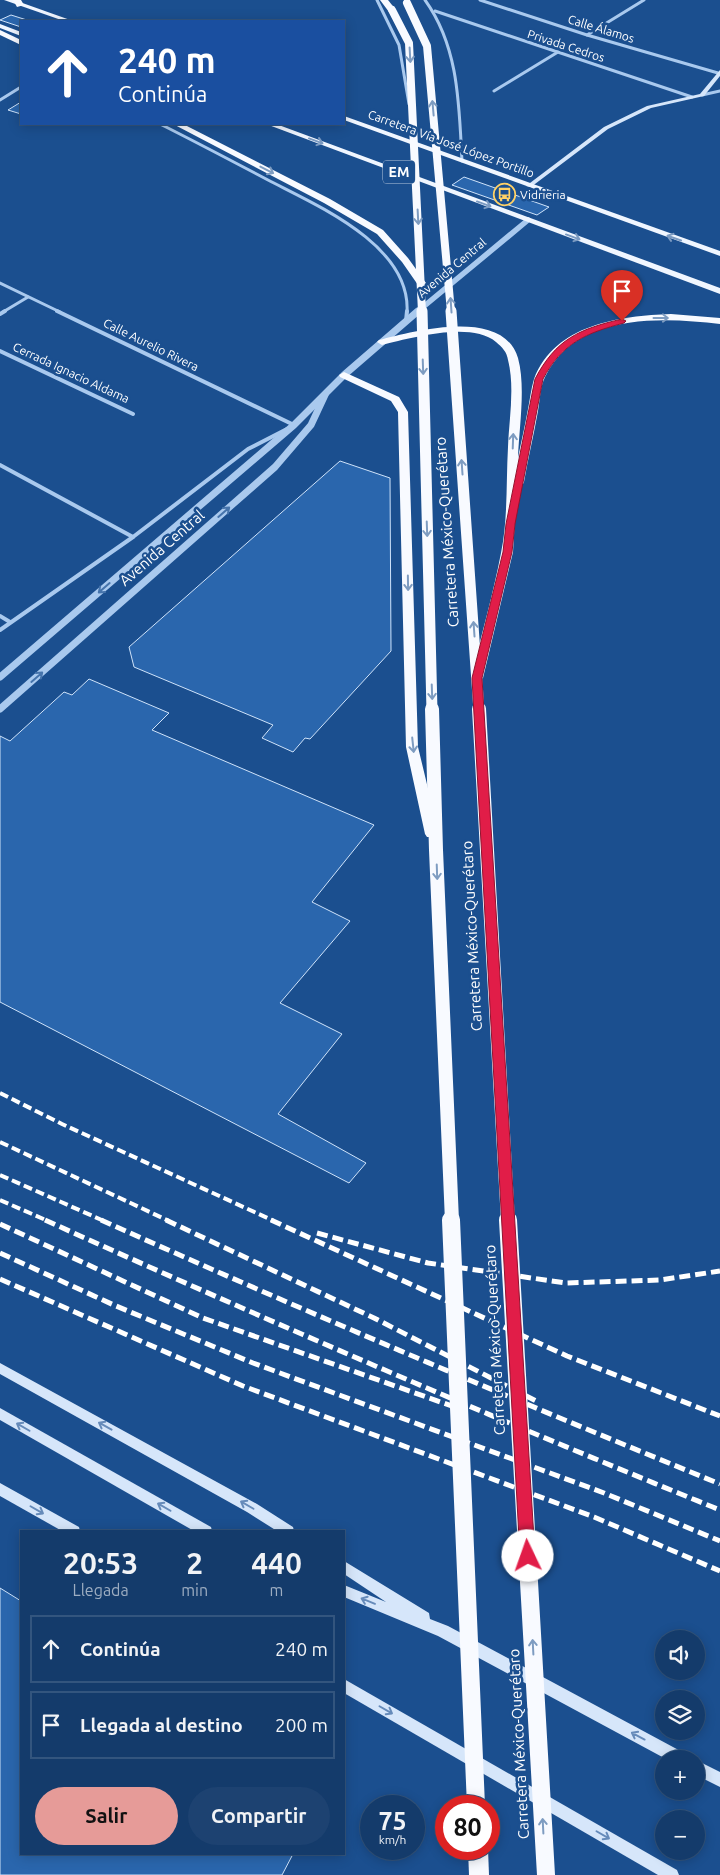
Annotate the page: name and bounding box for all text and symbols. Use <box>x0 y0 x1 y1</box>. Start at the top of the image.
street label: Calle Álamos <box>566 12 636 45</box>
street label: Privada Cedros <box>526 27 606 64</box>
icon: ahead <box>35 40 100 105</box>
text: 240 m <box>118 40 216 80</box>
one-way arrow <box>405 46 414 62</box>
text: Continúa <box>118 81 207 106</box>
one-way arrow <box>428 101 438 117</box>
street label: Carretera Vía José López Portillo <box>366 107 536 180</box>
one-way arrow <box>307 137 323 146</box>
road number: EM <box>383 160 415 183</box>
one-way arrow <box>260 165 275 175</box>
bus stop icon: Vidrieria <box>492 183 516 207</box>
place label: Vidrieria <box>520 188 566 201</box>
one-way arrow <box>476 200 491 209</box>
one-way arrow <box>413 209 422 225</box>
one-way arrow <box>666 232 682 242</box>
one-way arrow <box>565 233 581 242</box>
street label: Avenida Central <box>415 235 488 300</box>
pin <box>601 270 643 321</box>
icon: arrive <box>608 277 636 305</box>
one-way arrow <box>446 297 455 313</box>
one-way arrow <box>653 313 669 323</box>
street label: Calle Aurelio Rivera <box>101 316 201 373</box>
street label: Cerrada Ignacio Aldama <box>11 340 132 405</box>
one-way arrow <box>418 358 428 375</box>
one-way arrow <box>509 433 518 449</box>
street label: Carretera México-Querétaro <box>431 436 462 628</box>
one-way arrow <box>458 460 467 476</box>
street label: Avenida Central <box>116 506 207 589</box>
one-way arrow <box>218 506 231 517</box>
one-way arrow <box>423 521 432 537</box>
one-way arrow <box>403 574 413 590</box>
one-way arrow <box>97 582 110 594</box>
one-way arrow <box>469 622 478 638</box>
one-way arrow <box>30 671 43 682</box>
one-way arrow <box>427 683 436 699</box>
one-way arrow <box>408 737 418 753</box>
street label: Carretera México-Querétaro <box>458 840 485 1032</box>
one-way arrow <box>432 863 441 879</box>
street label: Carretera México-Querétaro <box>481 1244 508 1436</box>
one-way arrow <box>16 1421 30 1431</box>
one-way arrow <box>98 1421 113 1430</box>
one-way arrow <box>240 1500 255 1510</box>
one-way arrow <box>156 1502 171 1512</box>
one-way arrow <box>30 1505 45 1515</box>
position arrow <box>501 1529 553 1581</box>
text: 20:53 <box>63 1546 138 1580</box>
text: 2 <box>186 1546 203 1580</box>
text: 440 <box>251 1546 302 1580</box>
text: Llegada <box>73 1581 129 1599</box>
text: min <box>181 1581 208 1599</box>
text: m <box>270 1581 283 1599</box>
one-way arrow <box>361 1595 376 1605</box>
map controls <box>655 1630 705 1860</box>
button: sound <box>655 1630 705 1680</box>
icon: ahead <box>37 1635 65 1663</box>
text: Continúa <box>80 1638 161 1660</box>
text: 240 m <box>275 1638 328 1660</box>
one-way arrow <box>529 1639 538 1655</box>
street label: Carretera México-Querétaro <box>505 1648 532 1840</box>
button: layers <box>655 1690 705 1740</box>
one-way arrow <box>378 1706 393 1716</box>
icon: arrive <box>37 1711 65 1739</box>
text: Llegada al destino <box>80 1714 243 1736</box>
text: 200 m <box>275 1714 328 1736</box>
one-way arrow <box>631 1731 646 1741</box>
button: + <box>655 1750 705 1800</box>
button: Salir <box>35 1787 178 1845</box>
button: Compartir <box>188 1787 330 1845</box>
speed limit sign: 80 <box>435 1795 500 1860</box>
text: 75 <box>378 1807 407 1835</box>
button: − <box>655 1810 705 1860</box>
one-way arrow <box>539 1819 548 1835</box>
one-way arrow <box>595 1830 610 1840</box>
text: km/h <box>379 1833 406 1846</box>

